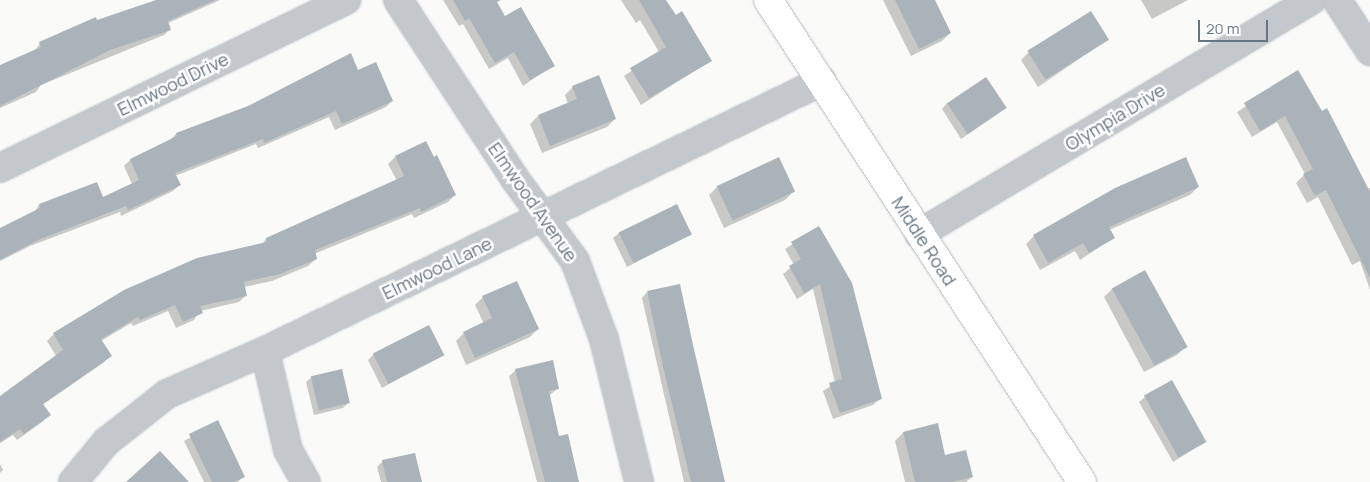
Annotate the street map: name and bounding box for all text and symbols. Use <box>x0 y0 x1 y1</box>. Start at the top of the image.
scale bar <box>1200 10 1270 42</box>
text: 20 m <box>1206 18 1239 39</box>
street label: Elmwood Drive <box>114 48 232 120</box>
street label: Olympia Drive <box>1061 79 1169 155</box>
street label: Elmwood Avenue <box>484 138 582 266</box>
street label: Middle Road <box>887 192 961 290</box>
street label: Elmwood Lane <box>379 232 495 304</box>

